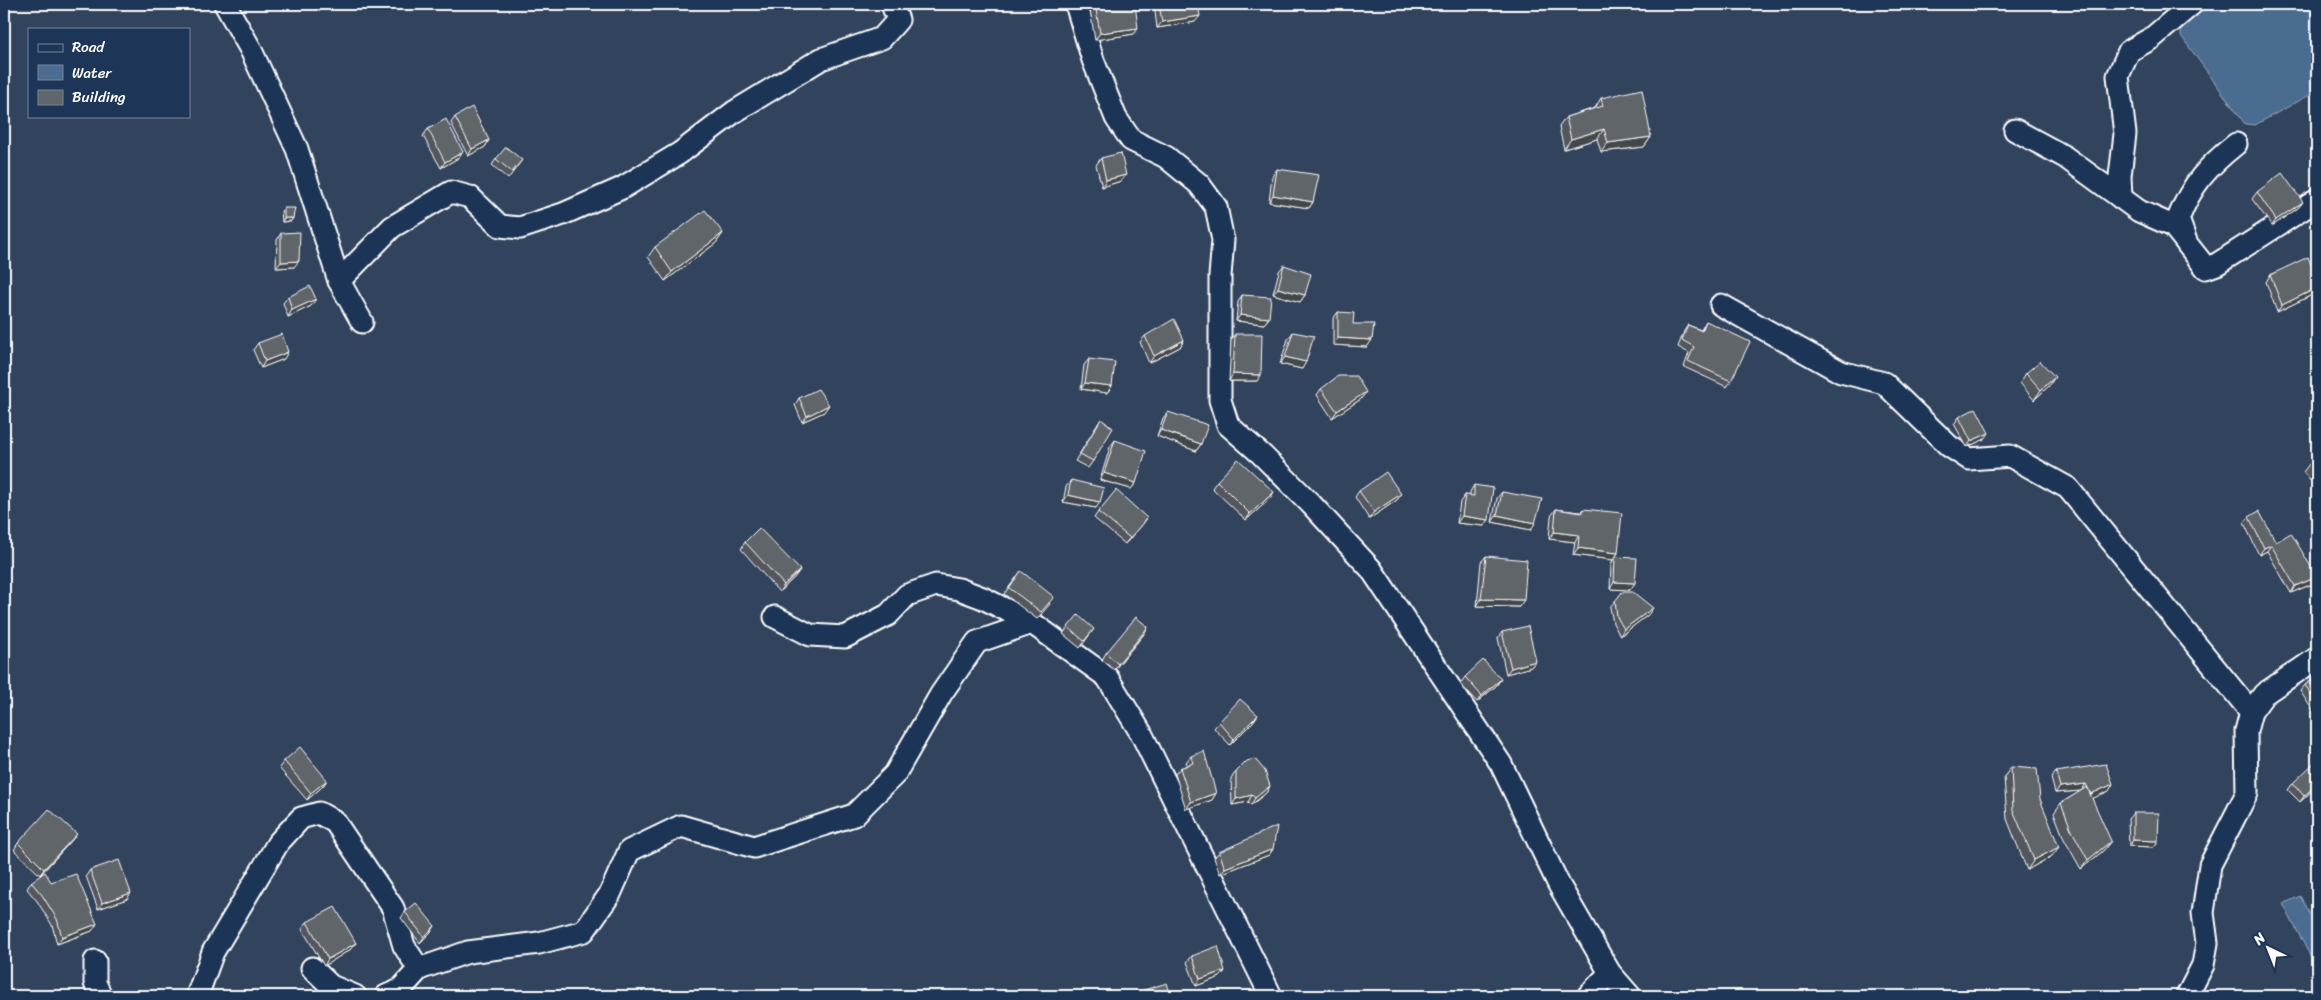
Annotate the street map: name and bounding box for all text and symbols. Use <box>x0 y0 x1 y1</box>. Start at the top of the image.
legend <box>28 28 190 118</box>
text: Road <box>72 34 105 60</box>
text: Water <box>72 60 112 86</box>
text: Building <box>72 84 126 110</box>
north arrow <box>2244 922 2294 972</box>
text: N <box>2247 926 2272 952</box>

